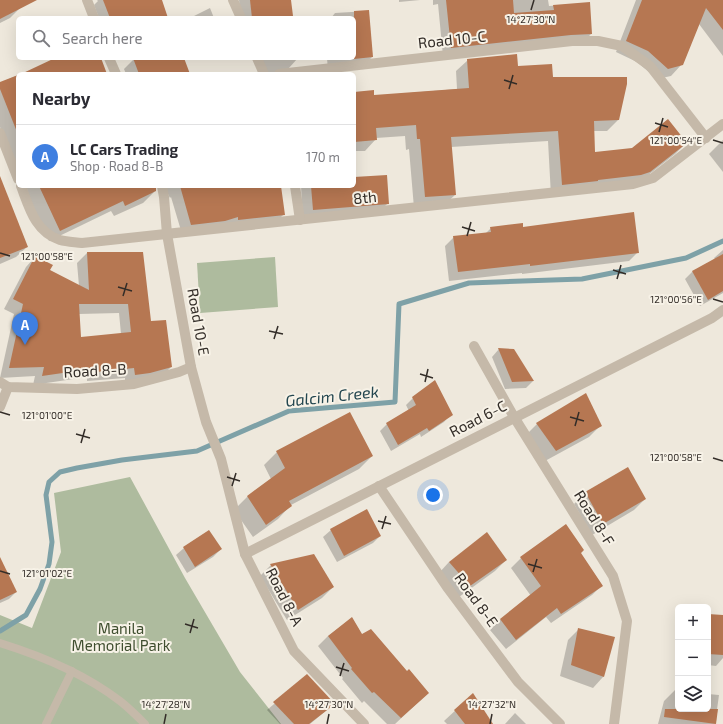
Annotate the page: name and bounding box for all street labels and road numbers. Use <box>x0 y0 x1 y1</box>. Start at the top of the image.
street label: Road 10-C <box>417 26 487 52</box>
street label: 8th <box>352 187 378 207</box>
street label: Road 10-E <box>184 287 214 357</box>
street label: Road 8-B <box>63 359 127 381</box>
street label: Road 6-C <box>446 396 510 440</box>
street label: Road 8-F <box>571 486 619 548</box>
street label: Road 8-A <box>263 564 308 629</box>
street label: Road 8-E <box>451 569 502 630</box>

